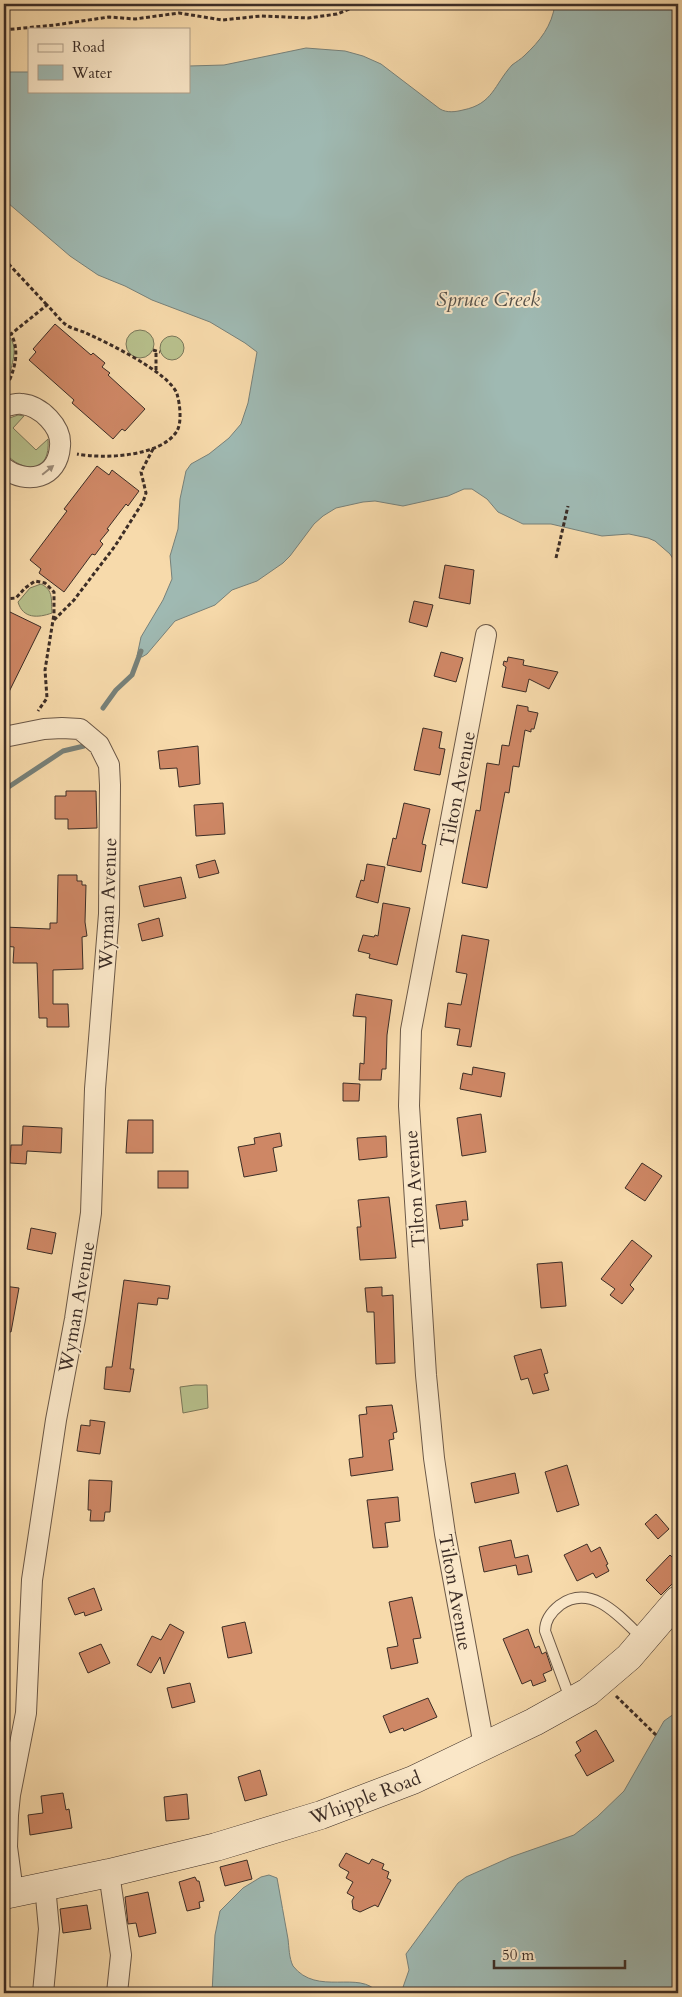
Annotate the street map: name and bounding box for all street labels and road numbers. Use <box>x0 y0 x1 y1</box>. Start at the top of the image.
street label: Tilton Avenue <box>434 729 482 850</box>
street label: Wyman Avenue <box>93 837 123 972</box>
street label: Tilton Avenue <box>398 1129 432 1249</box>
street label: Wyman Avenue <box>52 1240 101 1376</box>
street label: Tilton Avenue <box>432 1532 478 1652</box>
street label: Whipple Road <box>305 1765 425 1831</box>

